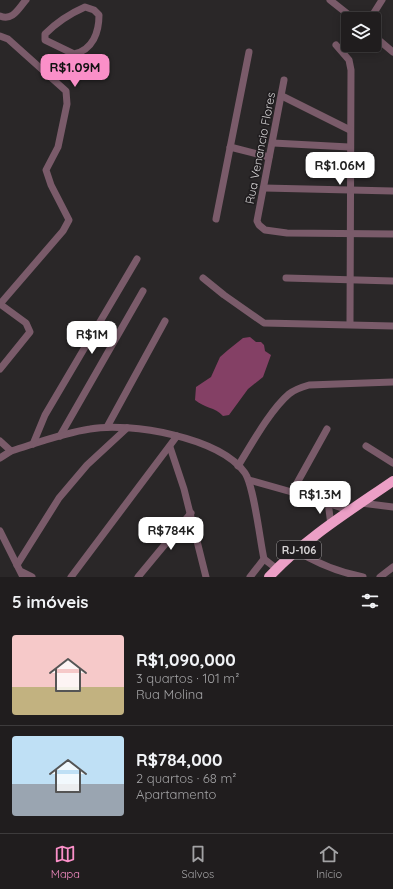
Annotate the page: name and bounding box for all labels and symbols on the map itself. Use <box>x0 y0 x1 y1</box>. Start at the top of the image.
pin: R$1.09M <box>38 54 112 88</box>
street label: Rua Venancio Flores <box>242 90 278 205</box>
pin: R$1.06M <box>303 152 377 186</box>
pin: R$1M <box>68 321 116 355</box>
pin: R$1.3M <box>287 481 353 515</box>
pin: R$784K <box>138 517 204 551</box>
road number: RJ-106 <box>277 541 321 559</box>

